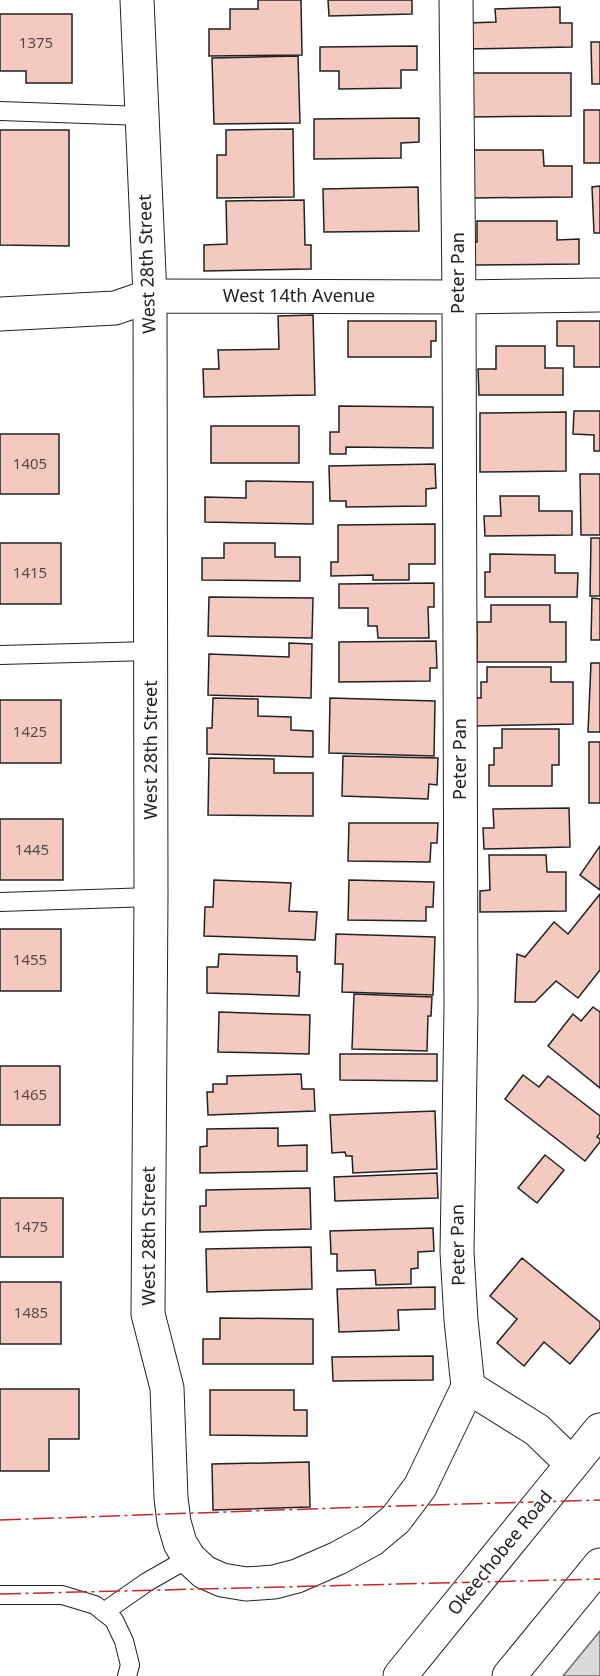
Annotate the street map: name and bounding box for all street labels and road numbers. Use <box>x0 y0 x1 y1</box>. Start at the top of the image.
street label: West 28th Street <box>132 193 160 334</box>
street label: Peter Pan <box>445 232 469 314</box>
street label: West 14th Avenue <box>223 283 375 307</box>
street label: West 28th Street <box>138 680 162 820</box>
street label: Peter Pan <box>447 718 471 800</box>
street label: West 28th Street <box>136 1166 160 1306</box>
street label: Peter Pan <box>444 1204 470 1286</box>
street label: Okeechobee Road <box>441 1485 557 1620</box>

